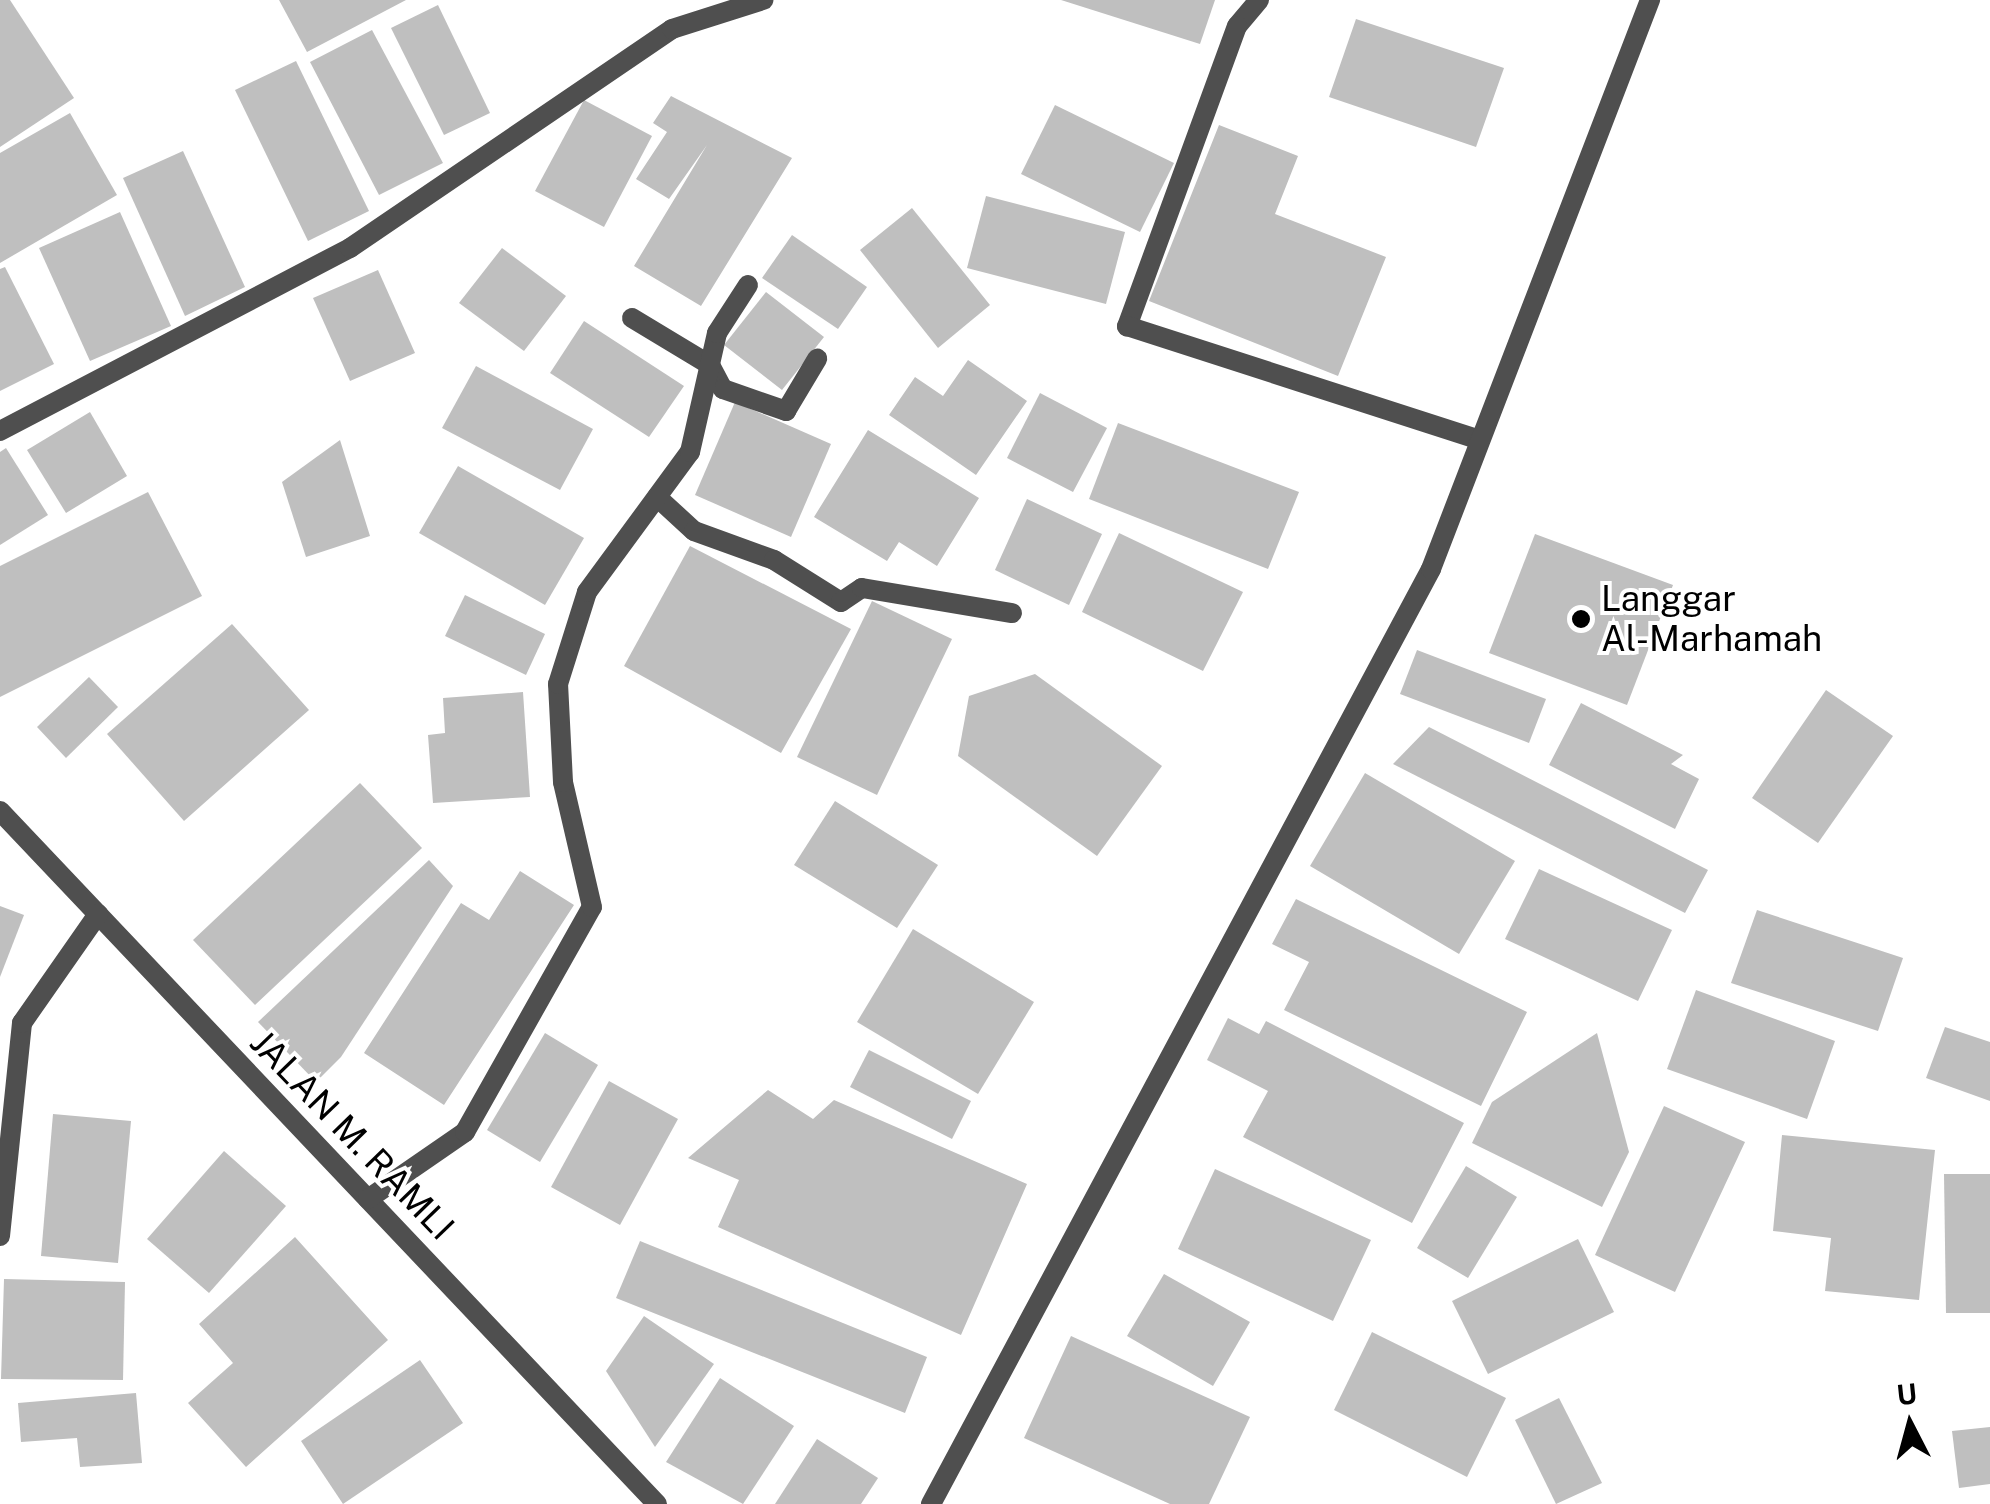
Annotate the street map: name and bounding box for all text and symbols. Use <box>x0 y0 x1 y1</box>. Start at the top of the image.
place label: Langgar Al-Marhamah <box>1601 578 1822 660</box>
marker: Langgar Al-Marhamah <box>1570 608 1592 630</box>
street label: JALAN M. RAMLI <box>241 1022 463 1248</box>
north arrow <box>1860 1374 1960 1474</box>
text: U <box>1895 1376 1919 1411</box>

